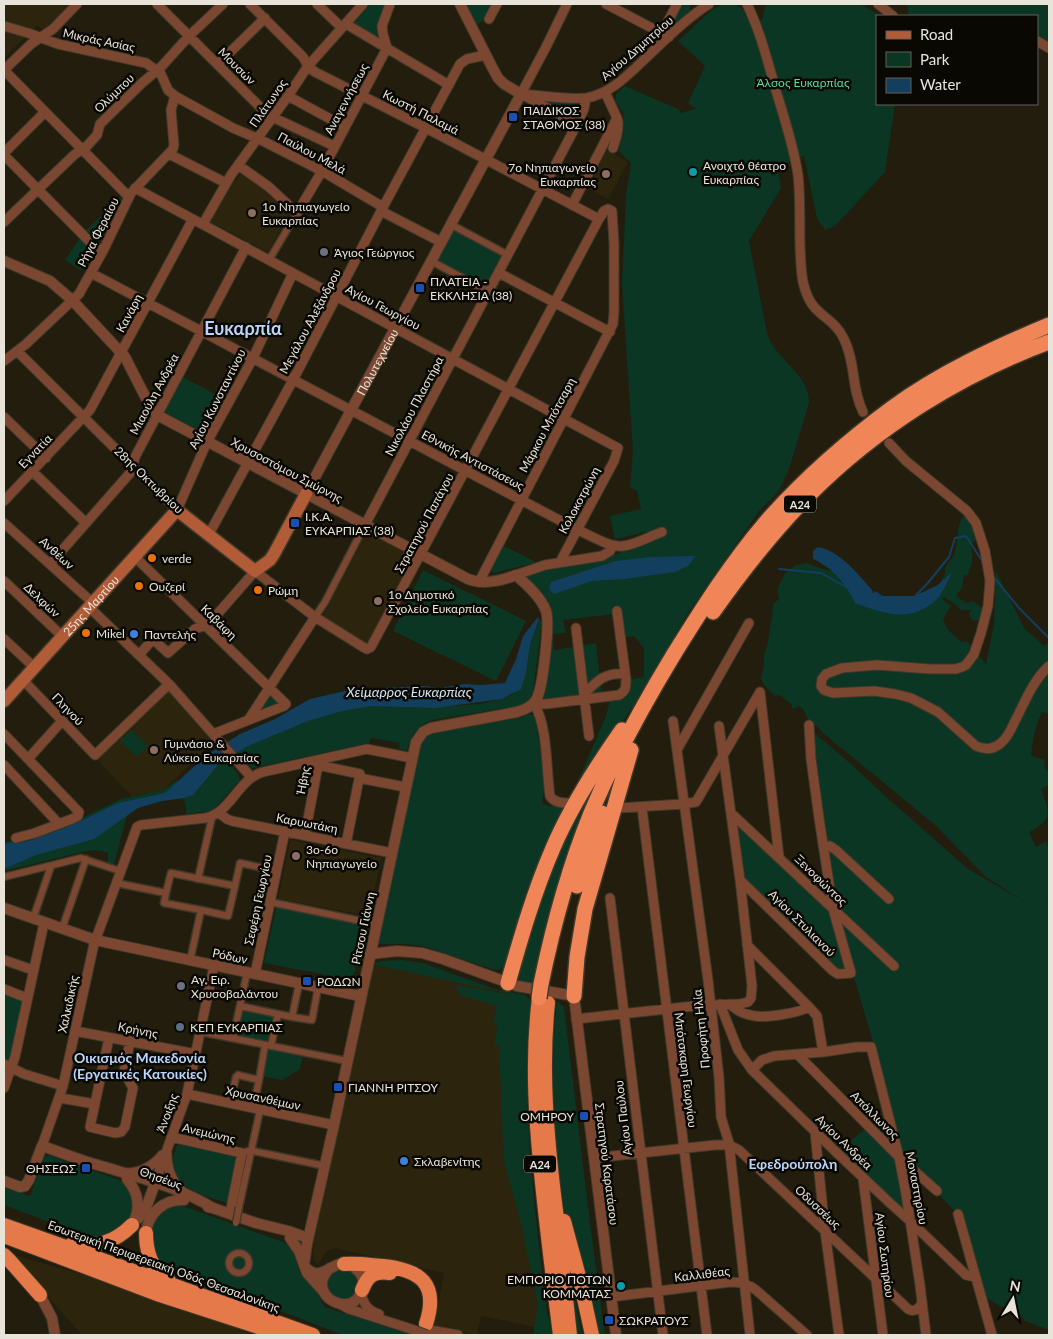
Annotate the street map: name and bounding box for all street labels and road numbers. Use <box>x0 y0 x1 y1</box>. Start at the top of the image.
street label: Αγίου Δημητρίου <box>598 12 676 84</box>
street label: Μικράς Ασίας <box>62 25 137 55</box>
street label: Μουσών <box>215 44 259 88</box>
street label: Αναγεννήσεως <box>321 60 371 137</box>
street label: Ολύμπου <box>91 70 137 116</box>
street label: Πλάτωνος <box>246 76 290 130</box>
street label: Κωστή Παλαμά <box>380 86 462 138</box>
street label: Παύλου Μελά <box>275 129 349 178</box>
street label: Ρήγα Φεραίου <box>74 195 122 269</box>
street label: Μεγάλου Αλεξάνδρου <box>276 266 344 376</box>
street label: Αγίου Γεωργίου <box>343 281 423 333</box>
street label: Κανάρη <box>113 291 145 335</box>
street label: Πολυτεχνείου <box>353 326 401 398</box>
street label: Αγίου Κωνσταντίνου <box>185 347 249 451</box>
street label: Μιαούλη Ανδρέα <box>126 350 182 437</box>
street label: Νικολάου Πλαστήρα <box>381 353 447 458</box>
street label: Μάρκου Μπότσαρη <box>516 375 578 475</box>
street label: Εθνικής Αντιστάσεως <box>419 427 527 494</box>
street label: Εγνατία <box>15 430 56 471</box>
street label: Χρυσοστόμου Σμύρνης <box>229 434 346 506</box>
street label: 28ης Οκτωβρίου <box>111 443 187 517</box>
street label: Κολοκοτρώνη <box>555 464 603 536</box>
street label: Στρατηγού Παπάγου <box>391 470 457 576</box>
road number: Α24 <box>784 496 816 512</box>
street label: Ανθέων <box>37 534 77 572</box>
street label: 25ης Μαρτίου <box>59 572 122 639</box>
street label: Δελφών <box>21 580 63 620</box>
street label: Καβάφη <box>198 601 240 643</box>
street label: Γληνού <box>49 690 87 728</box>
street label: Ήβης <box>293 764 313 796</box>
street label: Καρυωτάκη <box>275 810 339 836</box>
street label: Ξενοφώντος <box>792 851 851 909</box>
street label: Σεφέρη Γεωργίου <box>241 853 275 947</box>
street label: Αγίου Στυλιανού <box>765 886 839 960</box>
street label: Ρίτσου Γιάννη <box>348 890 378 966</box>
street label: Ρόδων <box>211 945 249 967</box>
street label: Χαλκιδικής <box>55 973 82 1034</box>
street label: Προφήτη Ηλία <box>689 988 713 1069</box>
street label: Μπότσκαρη Γεωργίου <box>671 1012 701 1128</box>
street label: Κρήνης <box>117 1019 160 1041</box>
street label: Αγίου Παύλου <box>611 1080 635 1156</box>
street label: Χρυσανθέμων <box>224 1083 302 1113</box>
street label: Απόλλωνος <box>848 1088 903 1143</box>
street label: Άνοιξης <box>153 1091 181 1135</box>
street label: Στρατηγού Καρατάσου <box>592 1102 622 1226</box>
street label: Αγίου Ανδρέα <box>813 1111 876 1173</box>
street label: Ανεμώνης <box>181 1120 237 1146</box>
street label: Μοναστηρίου <box>903 1150 931 1226</box>
road number: Α24 <box>524 1156 556 1172</box>
street label: Θησέως <box>138 1163 185 1193</box>
street label: Οδυσσέως <box>792 1182 844 1232</box>
street label: Αγίου Σωτηρίου <box>872 1212 898 1298</box>
street label: Εσωτερική Περιφερειακή Οδός Θεσσαλονίκης <box>46 1217 283 1315</box>
street label: Καλλιθέας <box>673 1263 731 1285</box>

